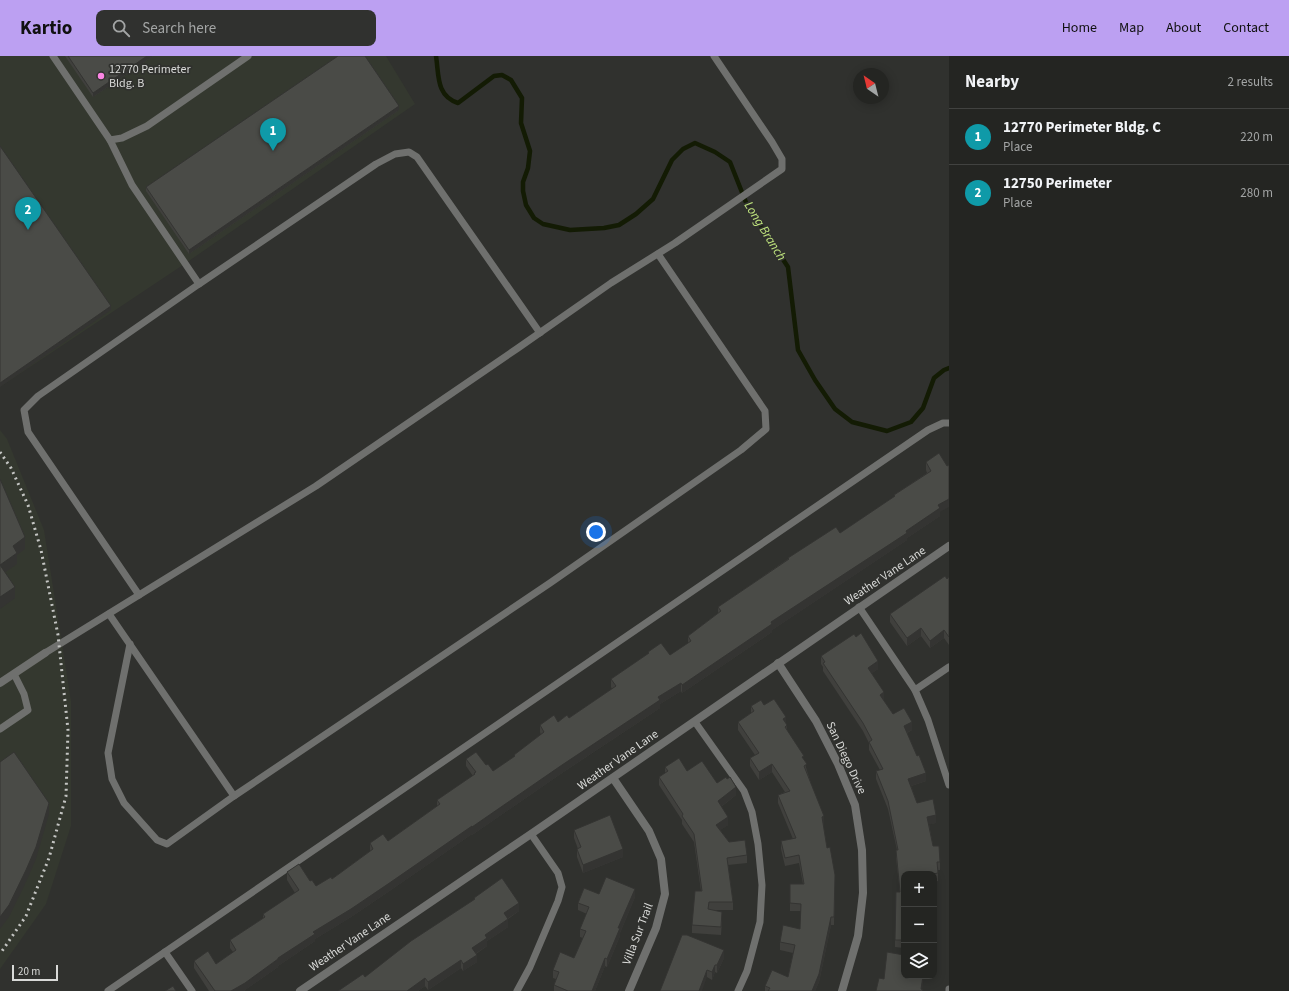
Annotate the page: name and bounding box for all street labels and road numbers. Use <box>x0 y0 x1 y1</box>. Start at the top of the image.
street label: Weather Vane Lane <box>841 542 929 610</box>
street label: San Diego Drive <box>822 719 870 797</box>
street label: Weather Vane Lane <box>574 726 662 794</box>
street label: Villa Sur Trail <box>618 901 658 967</box>
street label: Weather Vane Lane <box>306 908 394 976</box>

